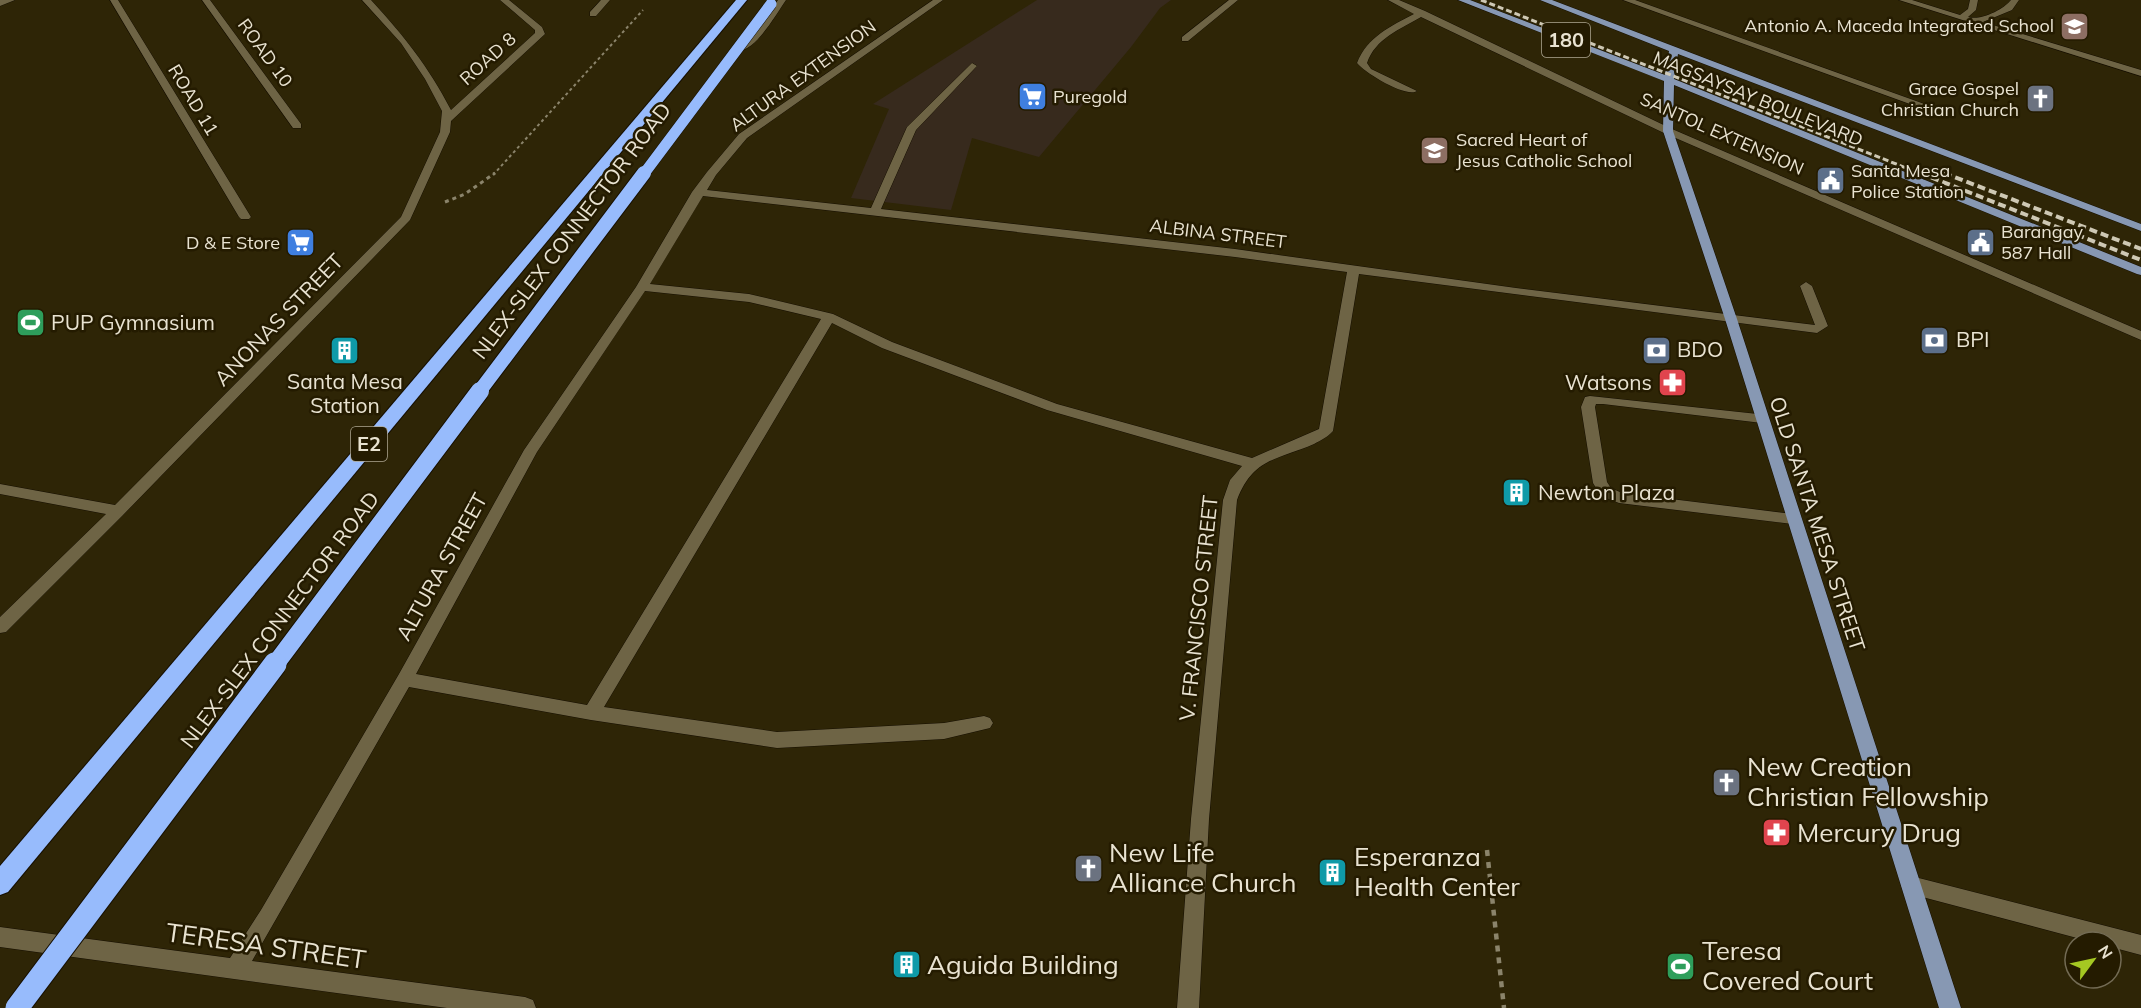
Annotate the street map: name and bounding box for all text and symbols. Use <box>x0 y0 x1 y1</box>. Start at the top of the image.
school or university icon: Antonio A. Maceda Integrated School <box>2059 10 2091 42</box>
street label: ROAD 10 <box>233 14 298 91</box>
place label: Antonio A. Maceda Integrated School <box>1744 14 2054 37</box>
street label: ALTURA EXTENSION <box>725 15 880 136</box>
road number: 180 <box>1542 23 1590 57</box>
street label: ROAD 8 <box>455 27 521 90</box>
street label: MAGSAYSAY BOULEVARD <box>1650 46 1867 151</box>
street label: ROAD 11 <box>163 60 224 140</box>
place label: Grace Gospel Christian Church <box>1881 77 2019 121</box>
supermarket icon: Puregold <box>1016 81 1048 113</box>
church icon: Grace Gospel Christian Church <box>2024 83 2056 115</box>
place label: Puregold <box>1053 85 1127 108</box>
street label: SANTOL EXTENSION <box>1637 87 1808 180</box>
street label: NLEX-SLEX CONNECTOR ROAD <box>466 97 676 364</box>
place label: Sacred Heart of Jesus Catholic School <box>1456 128 1632 172</box>
school or university icon: Sacred Heart of Jesus Catholic School <box>1419 134 1451 166</box>
place label: Santa Mesa Police Station <box>1851 159 1964 203</box>
public building icon: Santa Mesa Police Station <box>1814 165 1846 197</box>
street label: ALBINA STREET <box>1148 214 1288 253</box>
place label: Barangay 587 Hall <box>2001 220 2083 264</box>
public building icon: Barangay 587 Hall <box>1964 226 1996 258</box>
supermarket icon: D & E Store <box>285 227 317 259</box>
place label: D & E Store <box>186 231 280 254</box>
street label: ANONAS STREET <box>208 247 348 391</box>
sports icon: PUP Gymnasium <box>14 307 46 339</box>
place label: PUP Gymnasium <box>51 309 215 335</box>
bank icon: BPI <box>1919 324 1951 356</box>
place label: BPI <box>1956 326 1989 352</box>
bank icon: BDO <box>1640 334 1672 366</box>
building icon: Santa Mesa Station <box>329 335 361 367</box>
place label: BDO <box>1677 336 1723 362</box>
pharmacy icon: Watsons <box>1657 367 1689 399</box>
place label: Santa Mesa Station <box>287 368 403 418</box>
place label: Watsons <box>1565 369 1652 395</box>
street label: OLD SANTA MESA STREET <box>1764 393 1872 655</box>
road number: E2 <box>351 427 387 461</box>
building icon: Newton Plaza <box>1501 477 1533 509</box>
place label: Newton Plaza <box>1538 479 1675 505</box>
street label: NLEX-SLEX CONNECTOR ROAD <box>174 486 384 753</box>
street label: ALTURA STREET <box>390 488 493 645</box>
street label: V. FRANCISCO STREET <box>1173 494 1223 722</box>
place label: New Creation Christian Fellowship <box>1747 750 1989 813</box>
church icon: New Creation Christian Fellowship <box>1710 766 1742 798</box>
place label: Mercury Drug <box>1797 816 1961 849</box>
pharmacy icon: Mercury Drug <box>1760 817 1792 849</box>
place label: New Life Alliance Church <box>1109 836 1296 899</box>
place label: Esperanza Health Center <box>1354 840 1520 903</box>
church icon: New Life Alliance Church <box>1072 852 1104 884</box>
building icon: Esperanza Health Center <box>1317 856 1349 888</box>
street label: TERESA STREET <box>164 915 368 976</box>
north arrow <box>2063 930 2123 990</box>
place label: Teresa Covered Court <box>1702 934 1873 997</box>
text: N <box>2094 941 2117 962</box>
place label: Aguida Building <box>927 948 1119 981</box>
building icon: Aguida Building <box>890 949 922 981</box>
sports icon: Teresa Covered Court <box>1665 950 1697 982</box>

